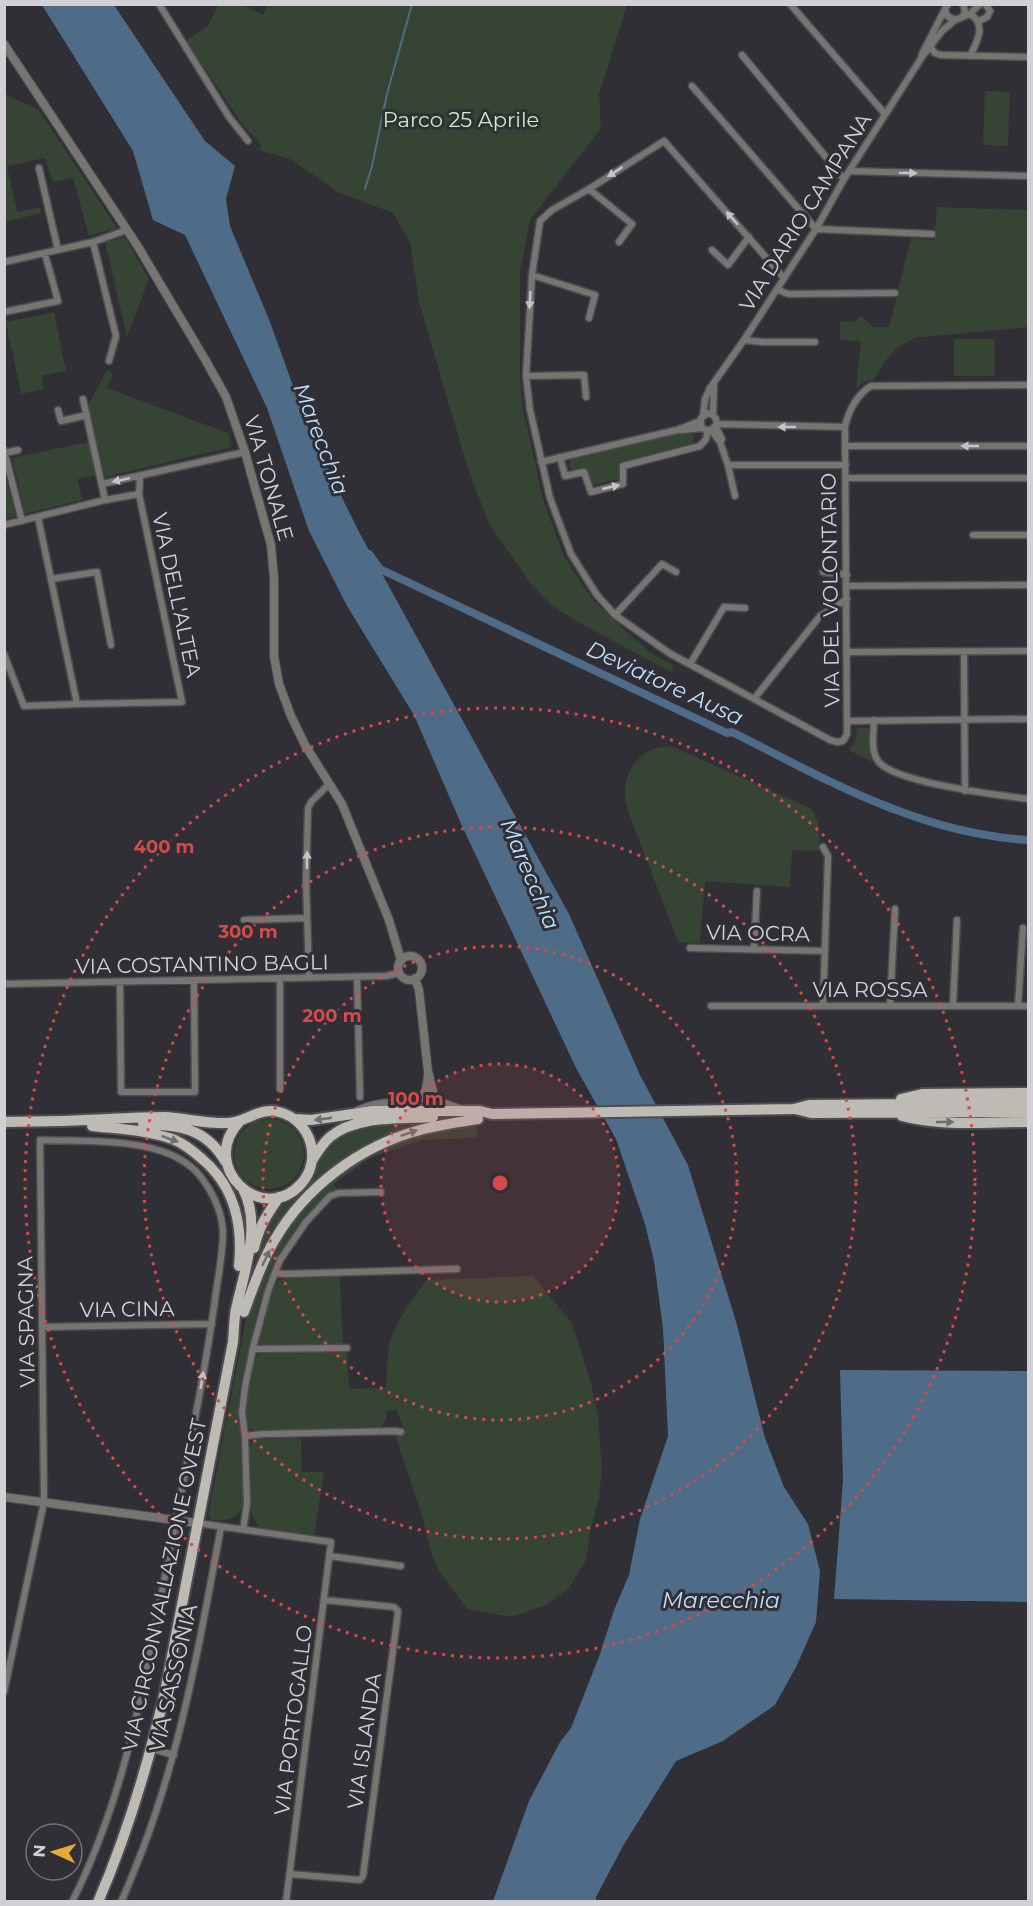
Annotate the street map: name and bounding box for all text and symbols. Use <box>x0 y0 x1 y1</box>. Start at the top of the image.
park label: Parco 25 Aprile <box>383 107 539 132</box>
street label: VIA DARIO CAMPANA <box>734 107 877 316</box>
one-way arrow <box>607 166 623 177</box>
one-way arrow <box>898 168 917 178</box>
one-way arrow <box>726 211 739 226</box>
one-way arrow <box>526 290 535 309</box>
water label: Marecchia <box>287 379 355 499</box>
street label: VIA TONALE <box>239 412 299 544</box>
one-way arrow <box>777 422 796 432</box>
one-way arrow <box>961 441 980 451</box>
street label: VIA DEL VOLONTARIO <box>815 472 845 708</box>
one-way arrow <box>111 476 130 485</box>
one-way arrow <box>602 482 621 491</box>
street label: VIA DELL'ALTEA <box>147 510 207 681</box>
water label: Deviatore Ausa <box>582 635 748 731</box>
water label: Marecchia <box>495 814 565 934</box>
text: 400 m <box>134 836 194 858</box>
one-way arrow <box>302 850 311 869</box>
street label: VIA OCRA <box>706 920 811 946</box>
text: 300 m <box>217 921 278 943</box>
street label: VIA COSTANTINO BAGLI <box>75 949 329 979</box>
street label: VIA ROSSA <box>813 977 928 1002</box>
text: 200 m <box>302 1005 362 1027</box>
text: 100 m <box>388 1088 444 1110</box>
one-way arrow <box>313 1114 332 1123</box>
one-way arrow <box>935 1118 954 1127</box>
one-way arrow <box>400 1128 418 1138</box>
one-way arrow <box>162 1135 180 1145</box>
centre of rings <box>490 1173 510 1193</box>
one-way arrow <box>261 1249 271 1266</box>
street label: VIA SPAGNA <box>12 1255 40 1388</box>
street label: VIA CINA <box>79 1296 175 1322</box>
one-way arrow <box>198 1370 207 1389</box>
street label: VIA CIRCONVALLAZIONE OVEST <box>116 1416 212 1754</box>
water label: Marecchia <box>662 1587 780 1614</box>
street label: VIA SASSONIA <box>144 1601 202 1754</box>
street label: VIA PORTOGALLO <box>269 1623 317 1817</box>
street label: VIA ISLANDA <box>342 1670 386 1811</box>
north arrow <box>24 1822 84 1882</box>
text: N <box>30 1844 49 1858</box>

